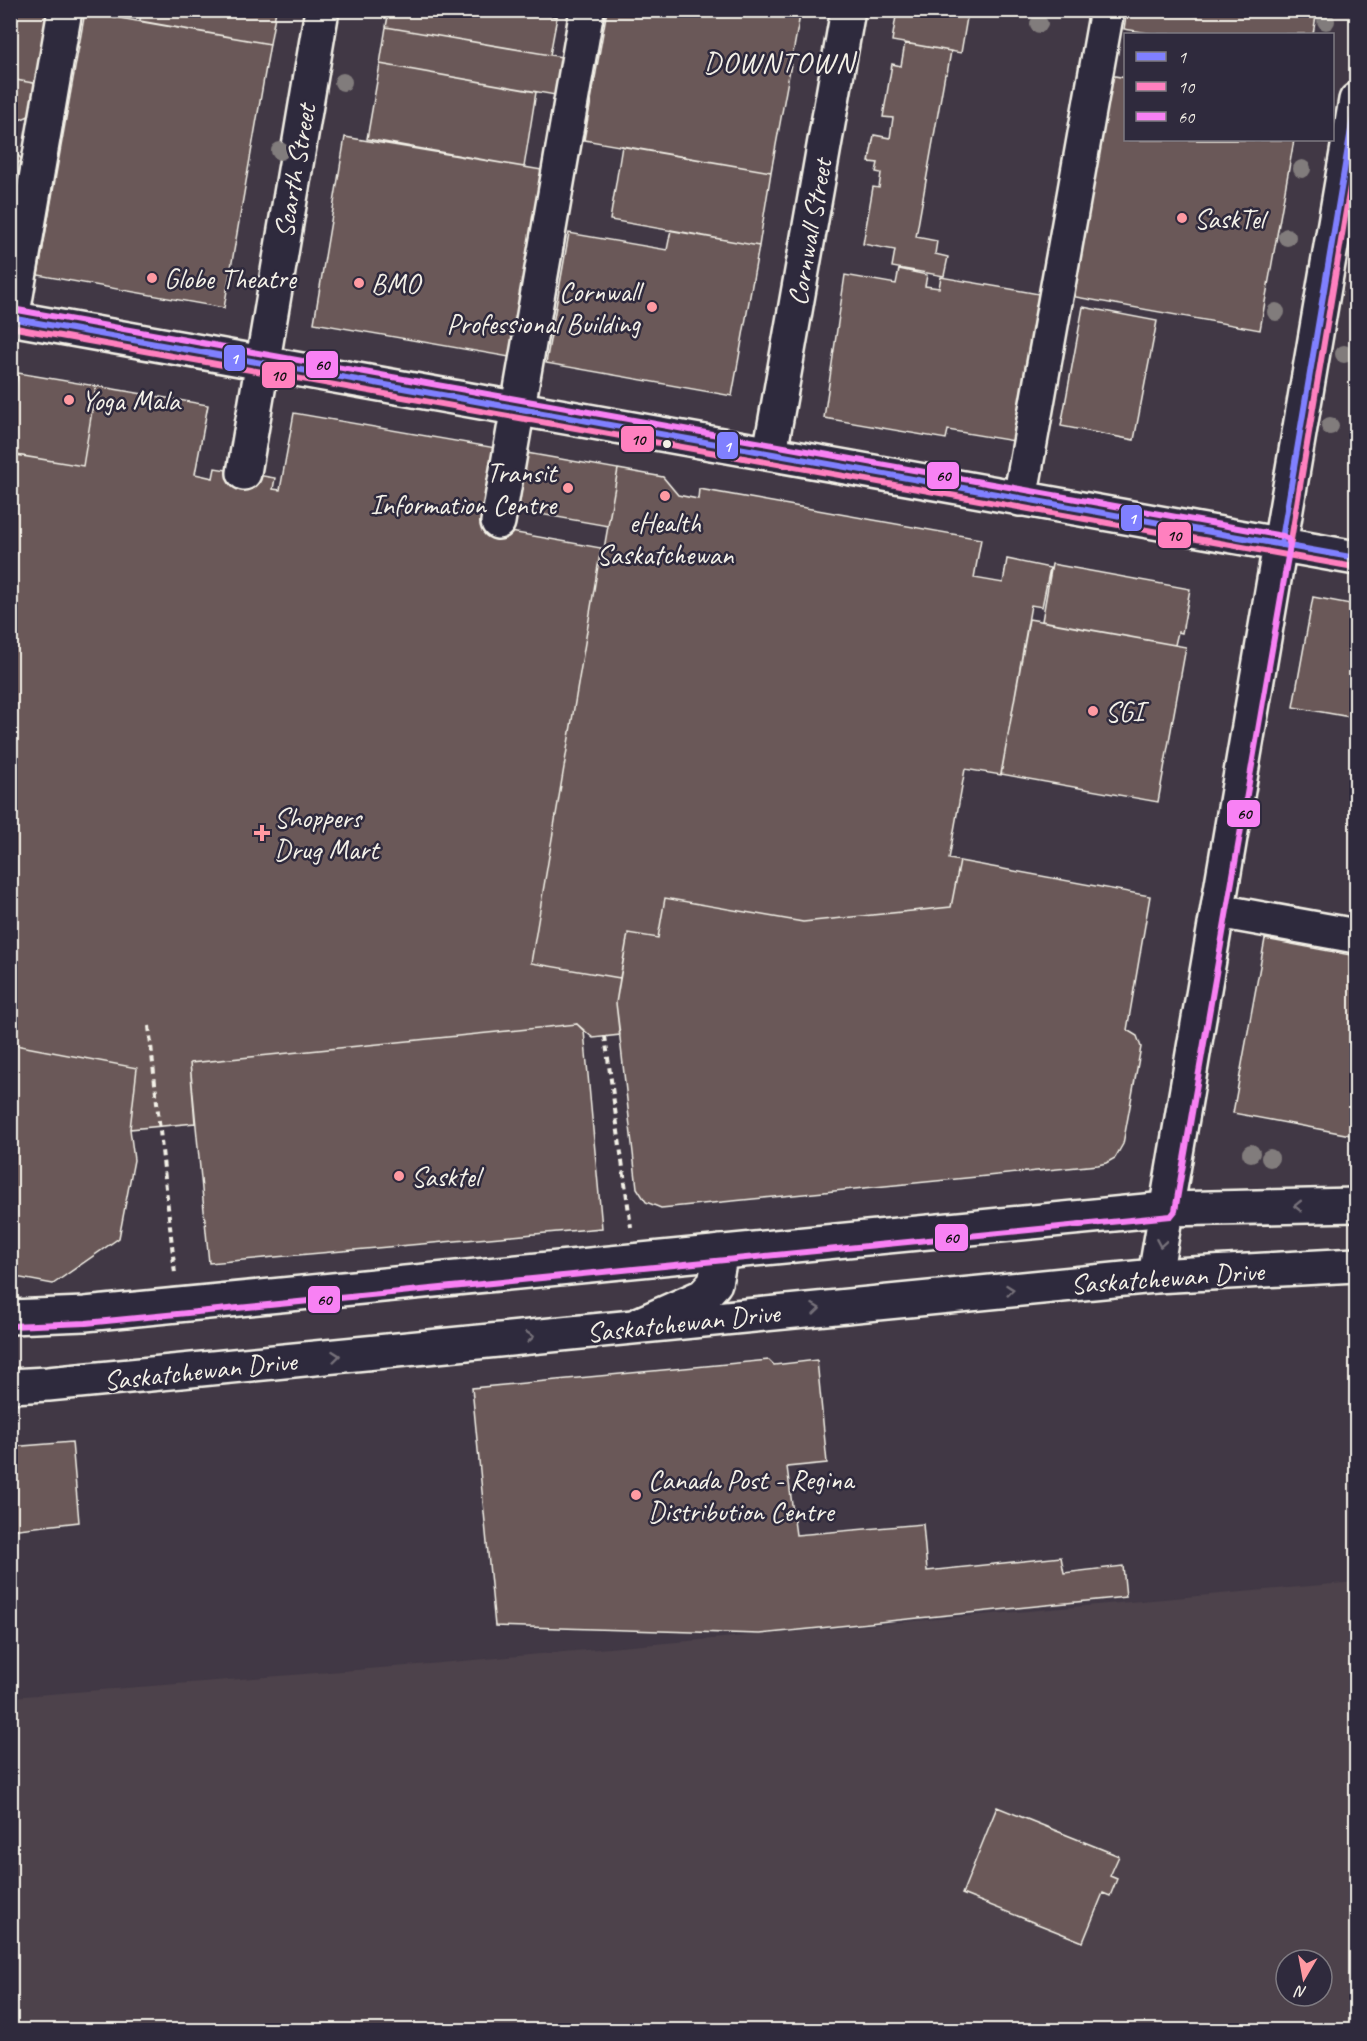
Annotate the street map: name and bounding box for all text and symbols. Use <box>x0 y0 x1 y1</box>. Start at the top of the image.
legend <box>1124 33 1334 141</box>
district label: DOWNTOWN <box>703 43 858 81</box>
text: 1 <box>1178 46 1187 68</box>
text: 10 <box>1178 76 1196 98</box>
street label: Scarth Street <box>266 99 324 240</box>
text: 60 <box>1178 106 1196 128</box>
street label: Cornwall Street <box>779 153 840 308</box>
place label: SaskTel <box>1194 201 1270 236</box>
marker: SaskTel <box>1175 211 1189 225</box>
place label: Globe Theatre <box>164 261 298 296</box>
place label: BMO <box>371 266 423 301</box>
marker: Globe Theatre <box>145 271 159 285</box>
place label: Cornwall Professional Building <box>447 274 645 341</box>
marker: BMO <box>352 276 366 290</box>
marker: Cornwall Professional Building <box>645 300 659 314</box>
line badge: 1 <box>223 344 246 372</box>
text: 1 <box>230 349 239 369</box>
line badge: 60 <box>305 350 339 379</box>
text: 60 <box>315 355 331 375</box>
line badge: 10 <box>261 361 296 389</box>
text: 10 <box>271 366 287 386</box>
place label: Yoga Mala <box>81 383 182 418</box>
marker: Yoga Mala <box>62 393 76 407</box>
line badge: 10 <box>620 425 655 453</box>
text: 10 <box>631 430 647 450</box>
line badge: 1 <box>716 431 739 460</box>
text: 1 <box>723 437 732 457</box>
unlabelled marker <box>661 438 673 450</box>
place label: Transit Information Centre <box>370 455 559 522</box>
line badge: 60 <box>926 461 960 490</box>
text: 60 <box>936 466 952 486</box>
marker: Transit Information Centre <box>561 481 575 495</box>
marker: eHealth Saskatchewan <box>658 489 672 503</box>
line badge: 1 <box>1120 504 1143 532</box>
place label: eHealth Saskatchewan <box>597 505 735 572</box>
text: 1 <box>1128 509 1137 529</box>
line badge: 10 <box>1157 521 1192 549</box>
text: 10 <box>1167 526 1183 546</box>
place label: SGI <box>1105 694 1149 729</box>
marker: SGI <box>1086 704 1100 718</box>
line badge: 60 <box>1226 799 1261 828</box>
place label: Shoppers Drug Mart <box>274 800 381 867</box>
text: 60 <box>1237 804 1253 824</box>
marker: Shoppers Drug Mart <box>255 826 269 840</box>
place label: Sasktel <box>411 1159 485 1194</box>
marker: Sasktel <box>392 1169 406 1183</box>
one-way arrow <box>1294 1200 1303 1213</box>
line badge: 60 <box>934 1223 969 1252</box>
text: 60 <box>944 1228 960 1248</box>
one-way arrow <box>1155 1238 1167 1247</box>
street label: Saskatchewan Drive <box>1069 1253 1267 1302</box>
one-way arrow <box>1006 1284 1015 1297</box>
line badge: 60 <box>307 1285 341 1314</box>
text: 60 <box>317 1290 333 1310</box>
street label: Saskatchewan Drive <box>585 1295 783 1350</box>
one-way arrow <box>812 1303 821 1316</box>
one-way arrow <box>525 1331 534 1344</box>
street label: Saskatchewan Drive <box>102 1343 300 1398</box>
one-way arrow <box>331 1350 340 1363</box>
place label: Canada Post - Regina Distribution Centre <box>648 1462 856 1529</box>
marker: Canada Post - Regina Distribution Centre <box>629 1488 643 1502</box>
north arrow <box>1274 1948 1334 2008</box>
text: N <box>1292 1981 1308 2002</box>

